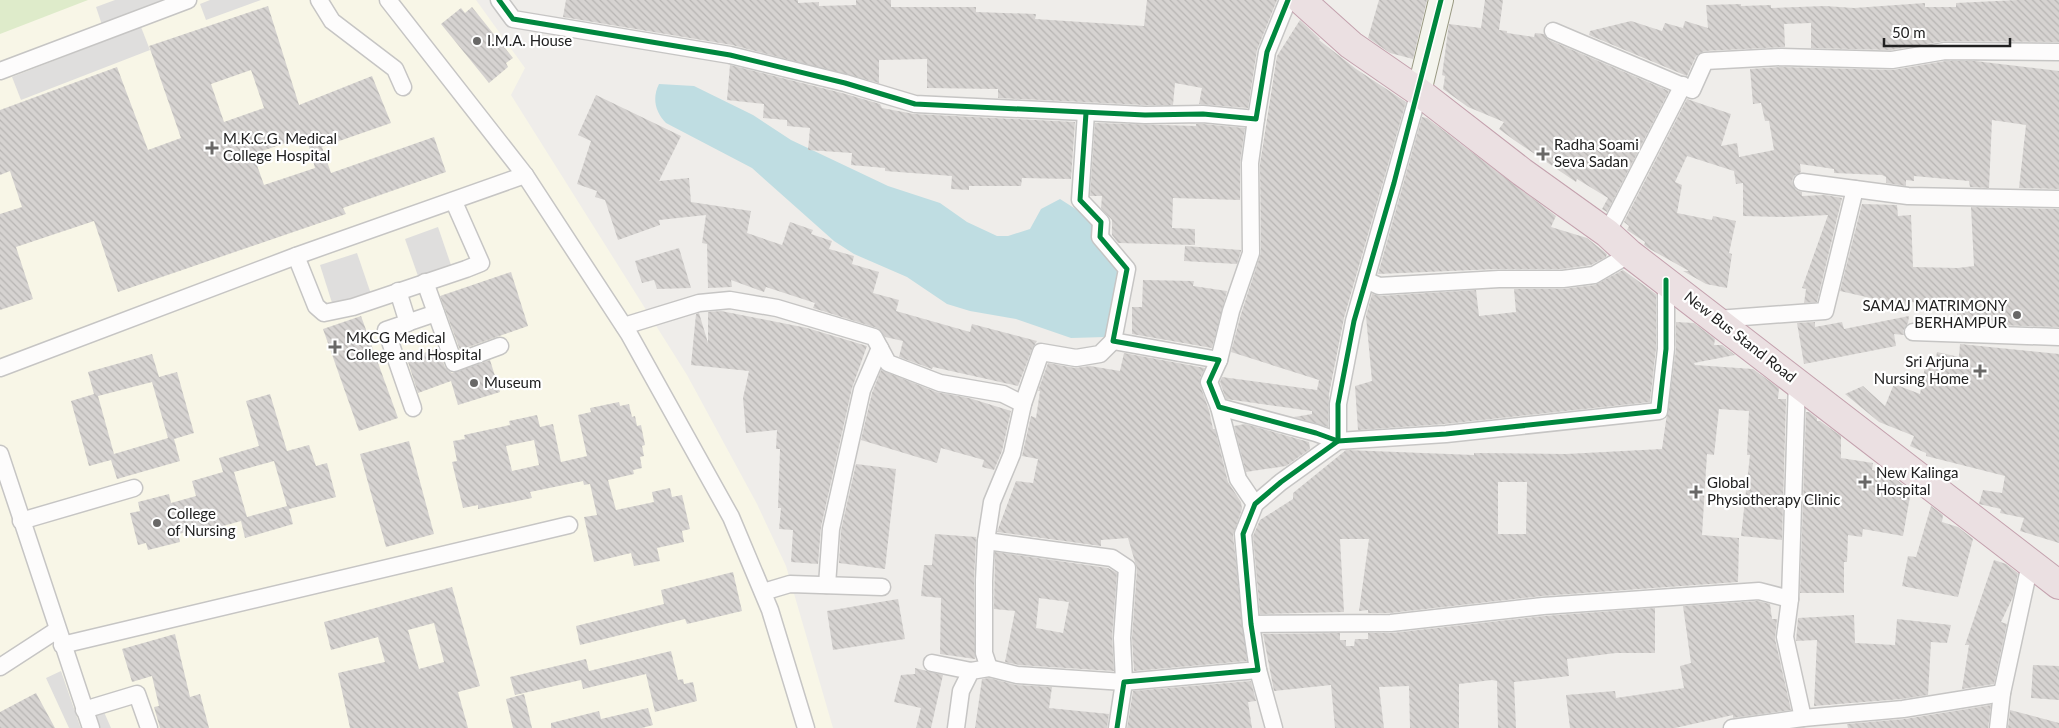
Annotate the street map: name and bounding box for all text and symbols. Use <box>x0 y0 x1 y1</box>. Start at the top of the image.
scale bar <box>1884 15 2010 47</box>
text: 50 m <box>1892 23 1926 41</box>
place label: I.M.A. House <box>487 31 572 49</box>
marker: I.M.A. House <box>471 35 483 47</box>
place label: M.K.C.G. Medical College Hospital <box>223 129 337 164</box>
place label: Radha Soami Seva Sadan <box>1554 135 1639 170</box>
marker: M.K.C.G. Medical College Hospital <box>205 141 219 155</box>
marker: Radha Soami Seva Sadan <box>1536 147 1550 161</box>
street label: New Bus Stand Road <box>1681 287 1800 386</box>
place label: SAMAJ MATRIMONY BERHAMPUR <box>1862 296 2008 331</box>
marker: SAMAJ MATRIMONY BERHAMPUR <box>2011 309 2023 321</box>
place label: MKCG Medical College and Hospital <box>346 328 481 363</box>
marker: MKCG Medical College and Hospital <box>328 340 342 354</box>
place label: Sri Arjuna Nursing Home <box>1874 352 1969 387</box>
marker: Sri Arjuna Nursing Home <box>1973 364 1987 378</box>
place label: Museum <box>484 373 541 391</box>
marker: Museum <box>468 377 480 389</box>
place label: New Kalinga Hospital <box>1876 463 1959 498</box>
place label: Global Physiotherapy Clinic <box>1707 473 1840 508</box>
marker: New Kalinga Hospital <box>1858 475 1872 489</box>
marker: Global Physiotherapy Clinic <box>1689 485 1703 499</box>
place label: College of Nursing <box>167 504 236 539</box>
marker: College of Nursing <box>151 517 163 529</box>

